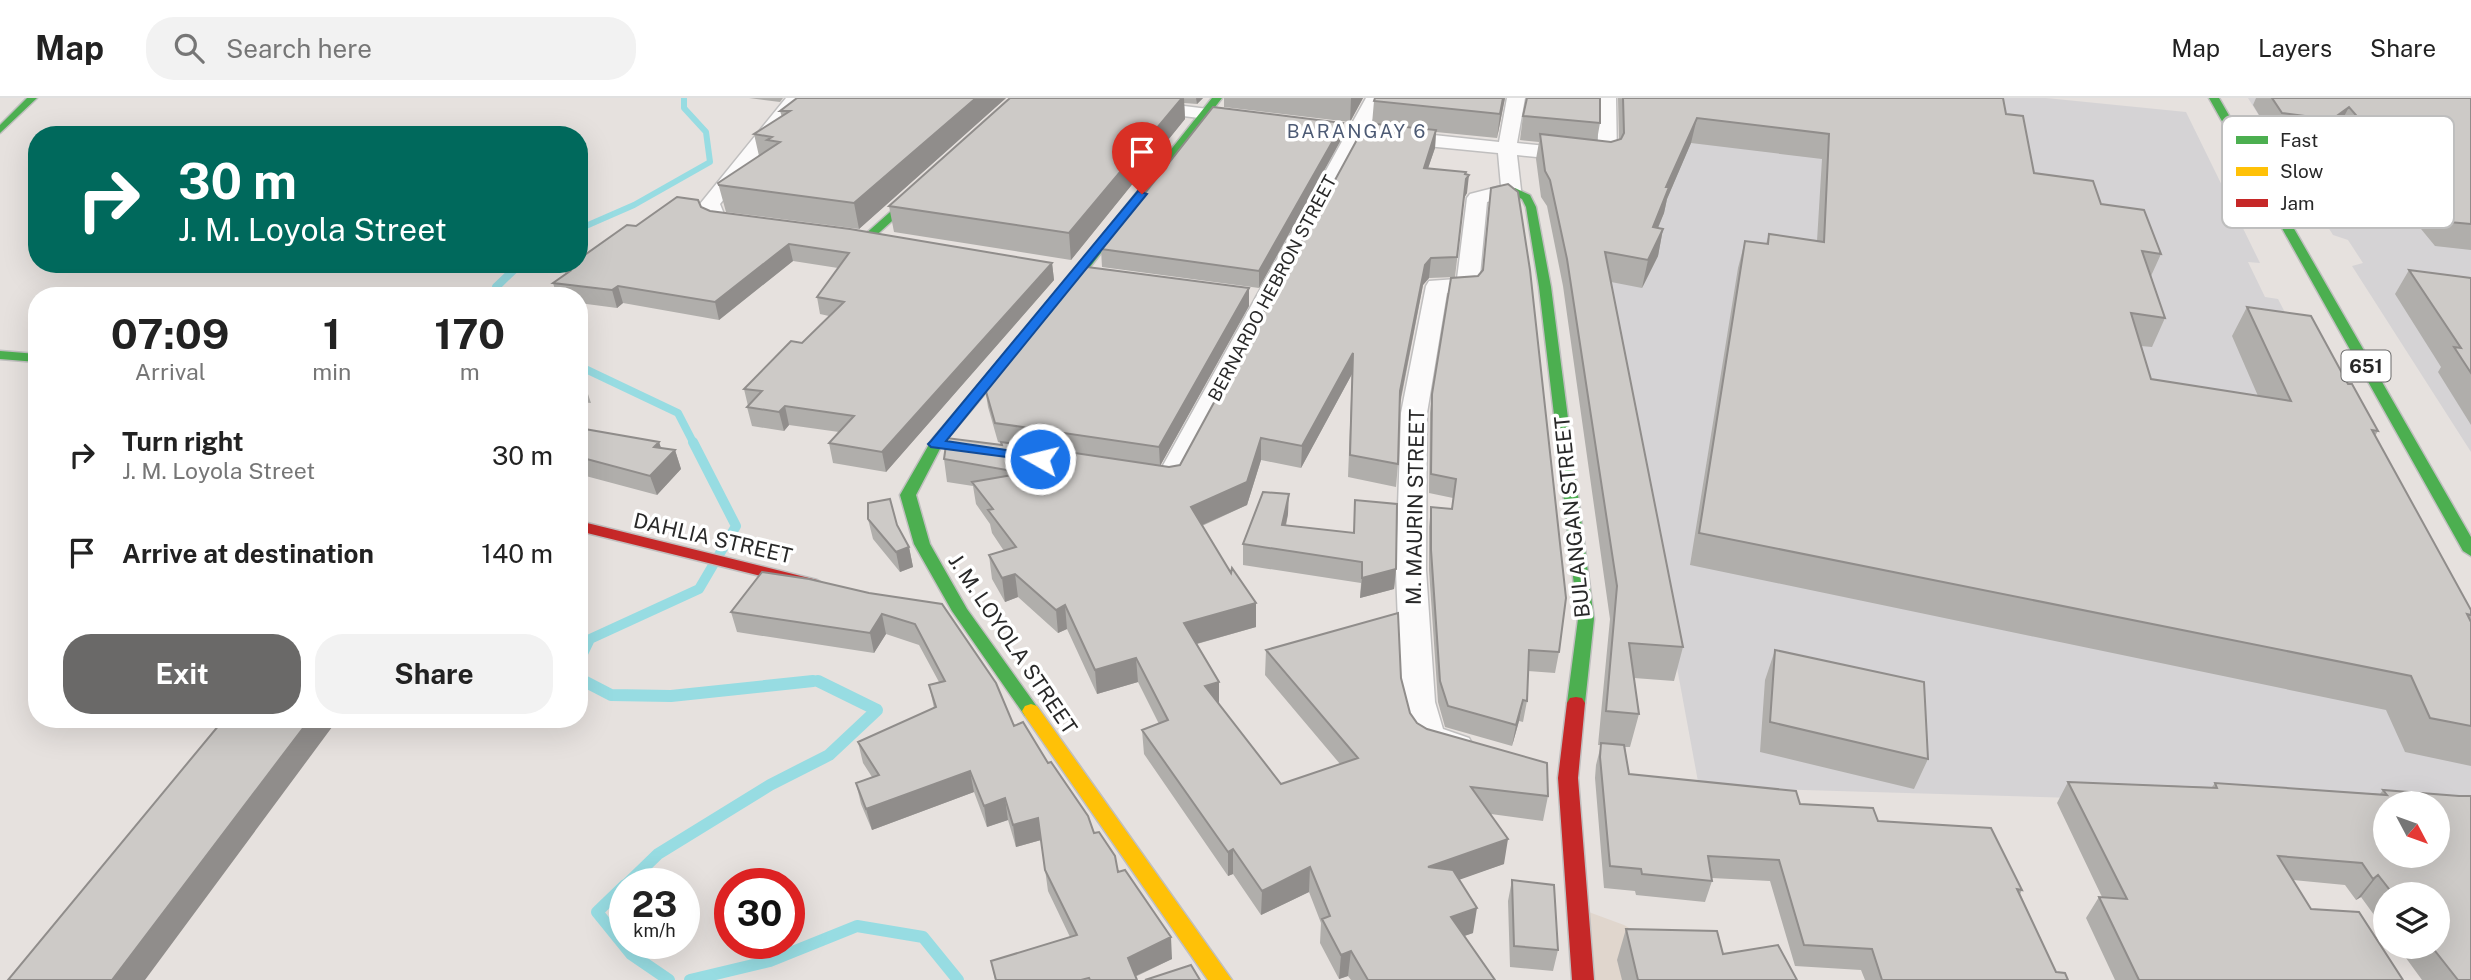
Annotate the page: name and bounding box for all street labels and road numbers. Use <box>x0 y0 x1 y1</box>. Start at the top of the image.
street label: BERNARDO HEBRON STREET <box>1203 171 1341 405</box>
road number: 651 <box>2342 350 2390 382</box>
street label: M. MAURIN STREET <box>1401 409 1429 605</box>
street label: BULANGAN STREET <box>1549 415 1595 619</box>
street label: DAHLIA STREET <box>631 508 795 568</box>
street label: J. M. LOYOLA STREET <box>943 549 1083 739</box>

